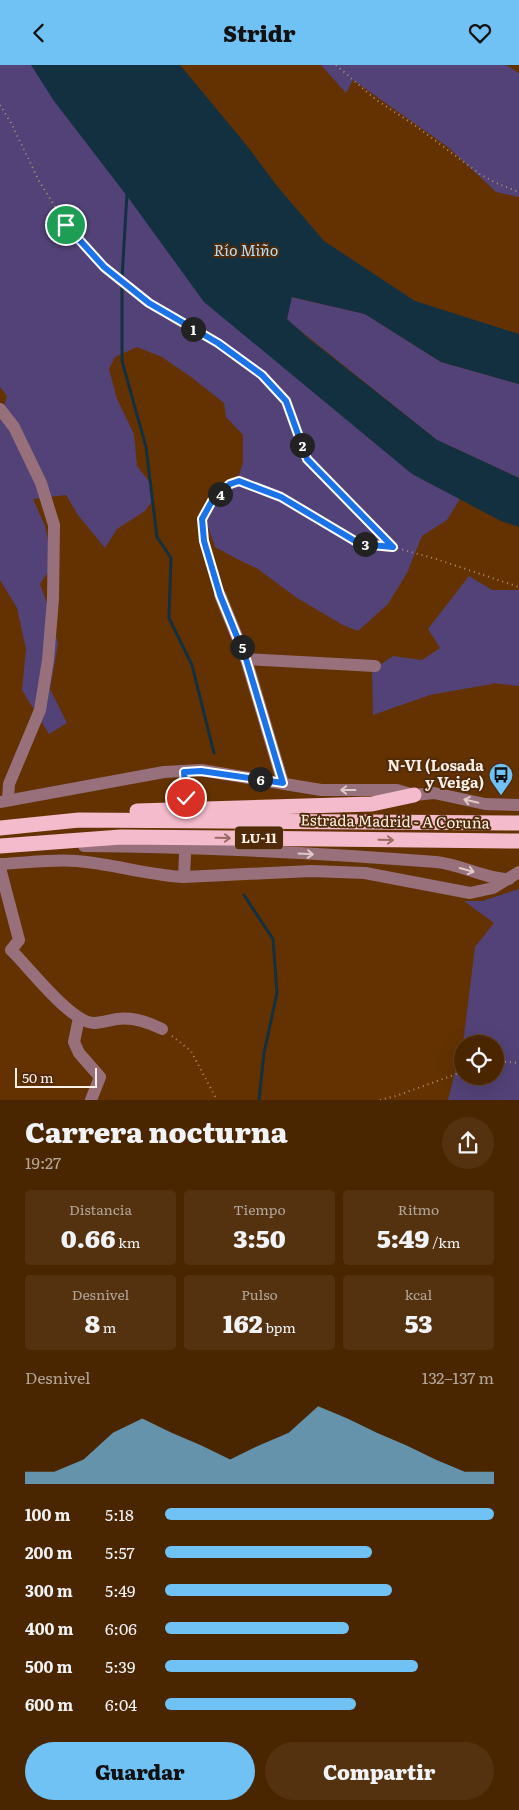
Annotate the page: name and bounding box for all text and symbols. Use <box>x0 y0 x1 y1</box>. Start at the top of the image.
text: Stridr <box>223 16 296 49</box>
icon: back <box>25 19 53 47</box>
icon: heart <box>466 19 494 47</box>
pin <box>45 204 87 246</box>
icon: arrive <box>52 211 80 239</box>
water label: Río Miño <box>214 237 278 261</box>
pin: 1 <box>180 317 206 341</box>
text: 1 <box>191 319 196 339</box>
pin: 2 <box>290 433 314 457</box>
text: 2 <box>299 435 306 455</box>
pin: 4 <box>208 481 232 507</box>
text: 4 <box>216 484 225 504</box>
pin: 3 <box>352 531 378 557</box>
text: 3 <box>362 534 369 554</box>
pin: 5 <box>230 635 254 659</box>
text: 5 <box>239 637 246 657</box>
place label: N-VI (Losada y Veiga) <box>388 753 484 793</box>
bus stop icon: N-VI (Losada y Veiga) <box>488 762 514 796</box>
pin: 6 <box>248 767 272 791</box>
text: 6 <box>256 769 265 789</box>
pin <box>165 777 207 819</box>
icon: check <box>172 784 200 812</box>
one-way arrow <box>341 785 357 795</box>
one-way arrow <box>463 796 479 805</box>
street label: Estrada Madrid - A Coruña <box>300 807 491 834</box>
road number: LU-11 <box>235 826 283 849</box>
one-way arrow <box>215 833 231 843</box>
one-way arrow <box>378 835 394 844</box>
one-way arrow <box>297 849 313 858</box>
one-way arrow <box>459 865 475 875</box>
map controls <box>454 1035 504 1085</box>
button: locate <box>454 1035 504 1085</box>
scale bar <box>15 1065 98 1088</box>
text: 50 m <box>22 1067 54 1087</box>
text: Carrera nocturna <box>25 1110 288 1152</box>
button: share <box>442 1117 494 1169</box>
text: 19:27 <box>25 1150 61 1174</box>
text: Distancia <box>69 1199 132 1219</box>
text: Tiempo <box>233 1199 286 1219</box>
text: Ritmo <box>398 1199 439 1219</box>
text: 0.66 <box>61 1219 115 1256</box>
text: 3:50 <box>233 1219 286 1256</box>
text: 5:49 <box>377 1219 430 1256</box>
text: km <box>115 1232 140 1252</box>
text: /km <box>430 1232 460 1252</box>
text: Desnivel <box>72 1284 129 1304</box>
text: Pulso <box>241 1284 278 1304</box>
text: kcal <box>405 1284 432 1304</box>
text: 8 <box>85 1304 100 1341</box>
text: 162 <box>223 1304 263 1341</box>
text: 53 <box>405 1304 432 1341</box>
text: m <box>100 1317 116 1337</box>
text: bpm <box>263 1317 296 1337</box>
text: Desnivel <box>25 1365 90 1389</box>
text: 132–137 m <box>422 1365 494 1389</box>
text: 100 m <box>25 1502 71 1526</box>
text: 5:18 <box>105 1502 134 1526</box>
text: 200 m <box>25 1540 72 1564</box>
text: 5:57 <box>105 1540 135 1564</box>
text: 300 m <box>25 1578 73 1602</box>
text: 5:49 <box>105 1578 135 1602</box>
text: 400 m <box>25 1616 74 1640</box>
text: 6:06 <box>105 1616 137 1640</box>
text: 500 m <box>25 1654 73 1678</box>
text: 5:39 <box>105 1654 135 1678</box>
text: 600 m <box>25 1692 73 1716</box>
text: 6:04 <box>105 1692 137 1716</box>
button: Guardar <box>25 1742 255 1800</box>
button: Compartir <box>265 1742 494 1800</box>

